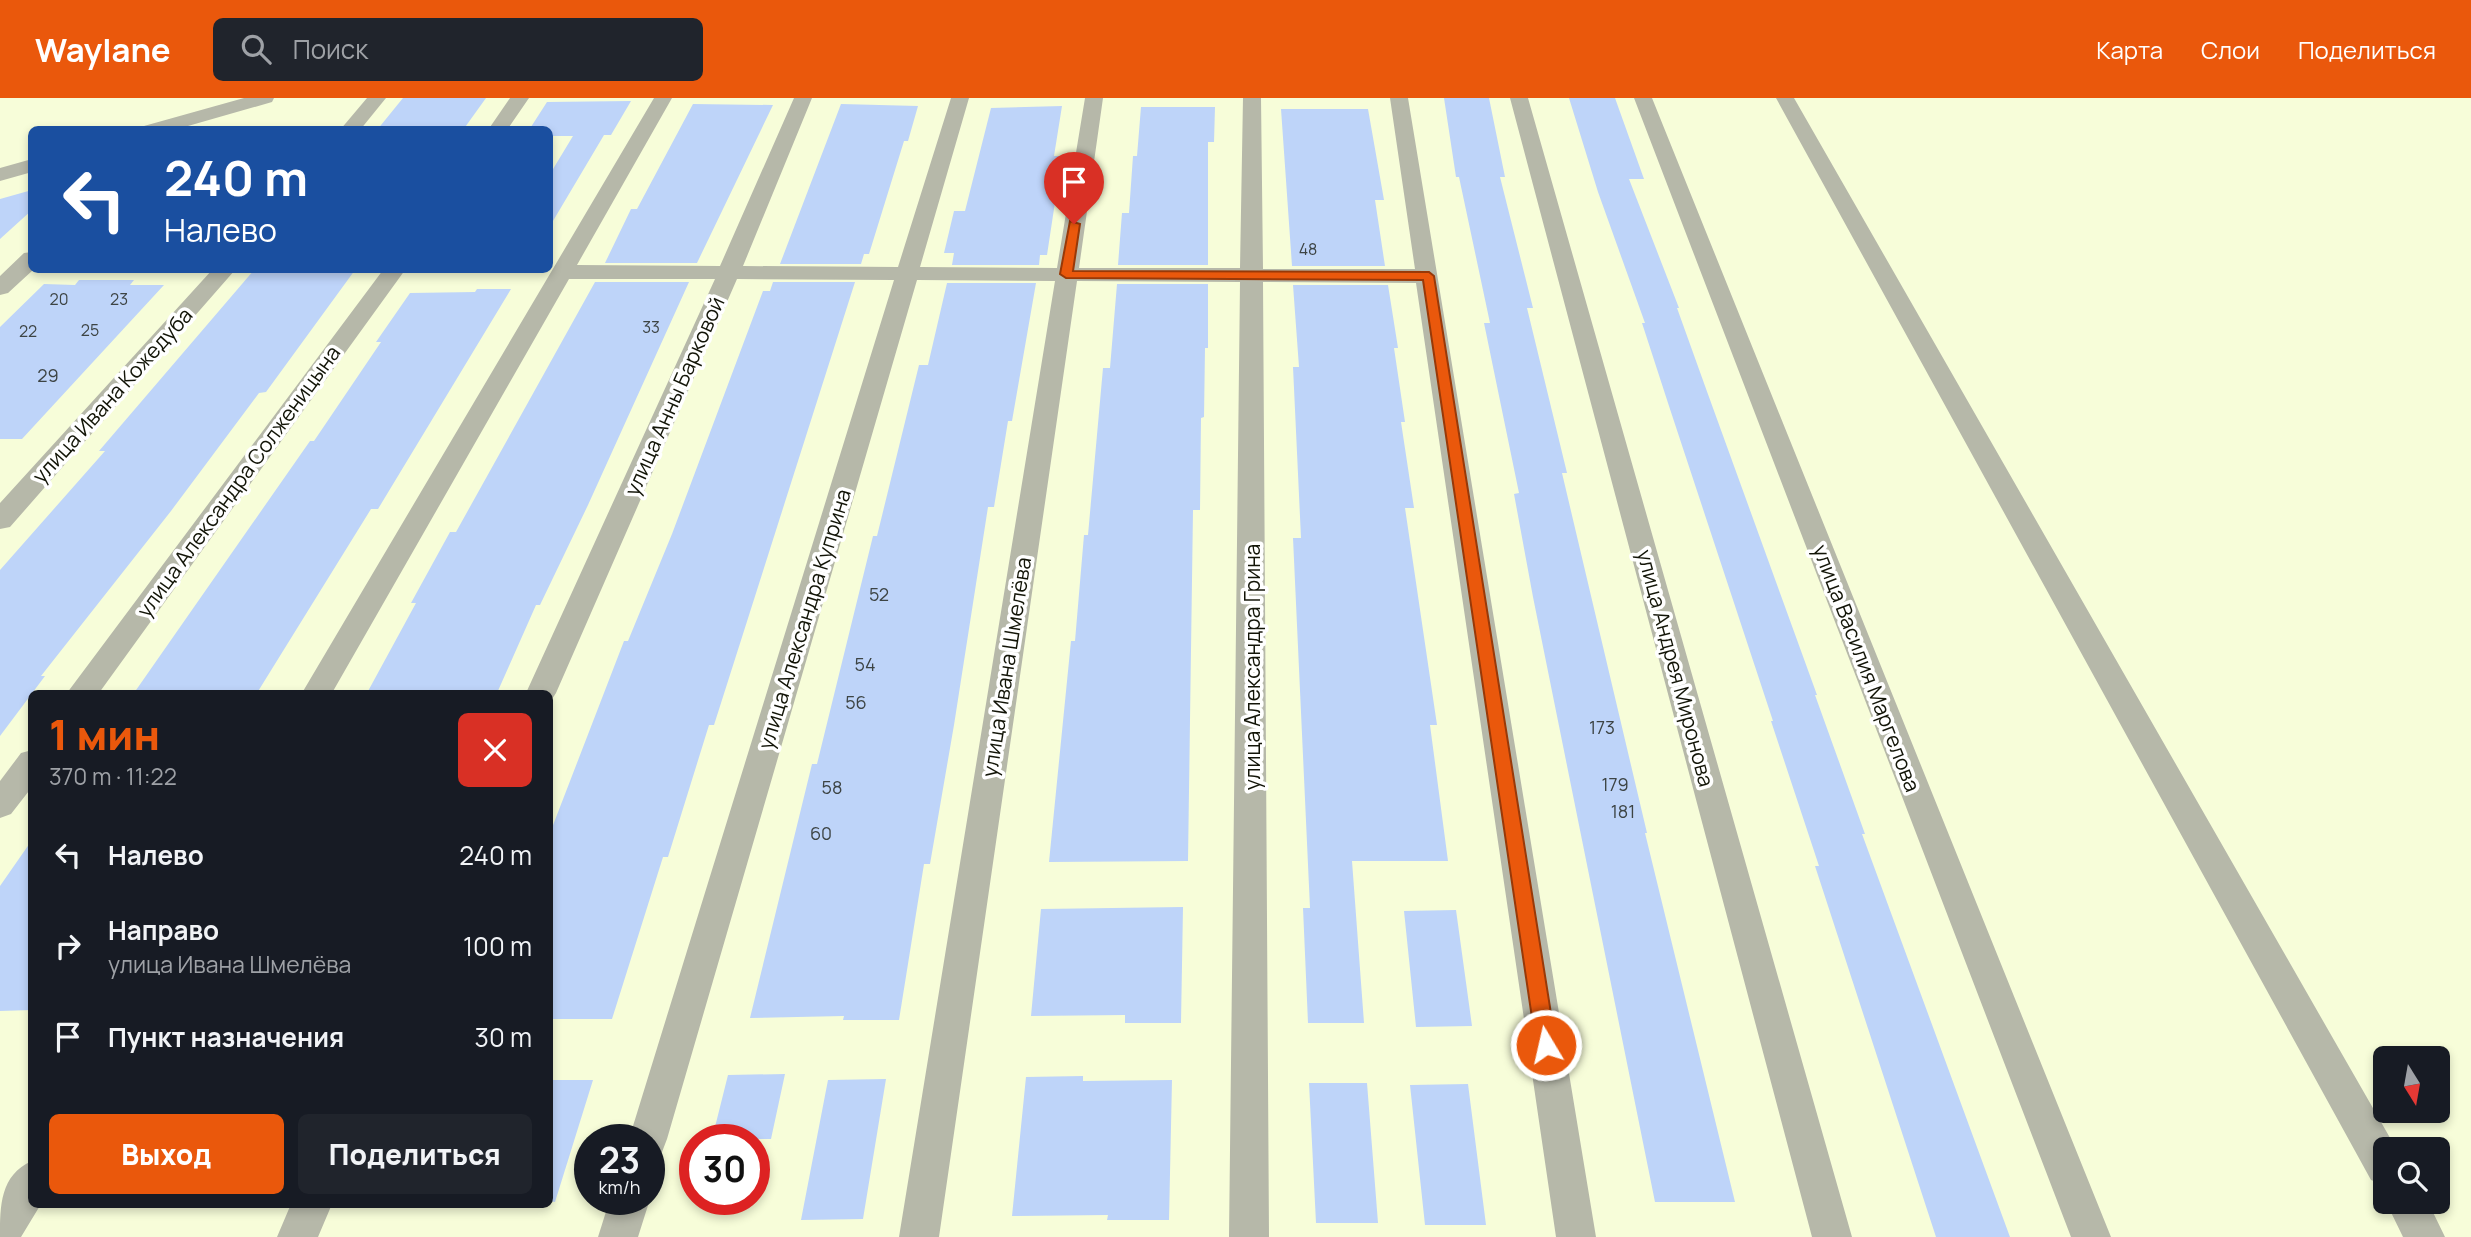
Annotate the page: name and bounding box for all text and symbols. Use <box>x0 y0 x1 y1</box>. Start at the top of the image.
search box <box>213 18 703 81</box>
text: Waylane <box>35 27 171 72</box>
icon: search <box>237 30 275 68</box>
text: Поиск <box>293 31 368 67</box>
text: Карта <box>2096 33 2163 66</box>
text: Слои <box>2201 33 2260 66</box>
text: Поделиться <box>2298 33 2436 66</box>
text: 240 m <box>164 144 308 211</box>
pin <box>1044 152 1104 224</box>
icon: left <box>49 154 140 245</box>
icon: arrive <box>1055 163 1093 201</box>
text: Налево <box>164 208 277 252</box>
house number: 48 <box>1299 238 1317 260</box>
house number: 20 <box>50 288 68 310</box>
house number: 23 <box>110 288 128 310</box>
street label: улица Анны Барковой <box>617 292 731 500</box>
street label: улица Ивана Кожедуба <box>26 301 198 489</box>
house number: 33 <box>642 316 660 338</box>
house number: 25 <box>81 319 99 341</box>
house number: 22 <box>19 320 37 342</box>
street label: улица Александра Солженицына <box>130 340 346 622</box>
house number: 29 <box>37 363 59 387</box>
street label: улица Александра Куприна <box>751 485 857 753</box>
street label: улица Василия Маргелова <box>1807 540 1927 796</box>
street label: улица Александра Грина <box>1238 544 1266 790</box>
street label: улица Андрея Миронова <box>1631 546 1721 790</box>
street label: улица Ивана Шмелёва <box>975 555 1037 779</box>
house number: 52 <box>869 582 889 606</box>
house number: 54 <box>854 652 876 676</box>
house number: 56 <box>845 690 867 714</box>
text: 1 мин <box>49 705 160 763</box>
button: close <box>458 713 532 787</box>
house number: 173 <box>1589 715 1615 739</box>
text: 370 m · 11:22 <box>49 760 177 792</box>
house number: 179 <box>1601 772 1629 796</box>
house number: 58 <box>822 775 842 799</box>
house number: 181 <box>1611 799 1635 823</box>
house number: 60 <box>810 821 832 845</box>
icon: left <box>49 836 87 874</box>
text: Налево <box>108 837 204 873</box>
text: 240 m <box>459 837 532 873</box>
text: Направо <box>108 912 219 948</box>
icon: right <box>49 927 87 965</box>
text: 100 m <box>463 928 532 964</box>
text: улица Ивана Шмелёва <box>108 948 351 980</box>
position arrow <box>1509 1008 1583 1082</box>
icon: arrive <box>49 1018 87 1056</box>
text: Пункт назначения <box>108 1019 344 1055</box>
text: 30 m <box>475 1019 532 1055</box>
north arrow <box>2373 1046 2450 1124</box>
map controls <box>2373 1046 2450 1214</box>
button: Выход <box>49 1114 284 1194</box>
button: Поделиться <box>298 1114 532 1194</box>
speed limit sign: 30 <box>679 1124 770 1215</box>
text: 23 <box>599 1136 640 1184</box>
button: search <box>2373 1137 2450 1214</box>
text: km/h <box>599 1175 640 1199</box>

